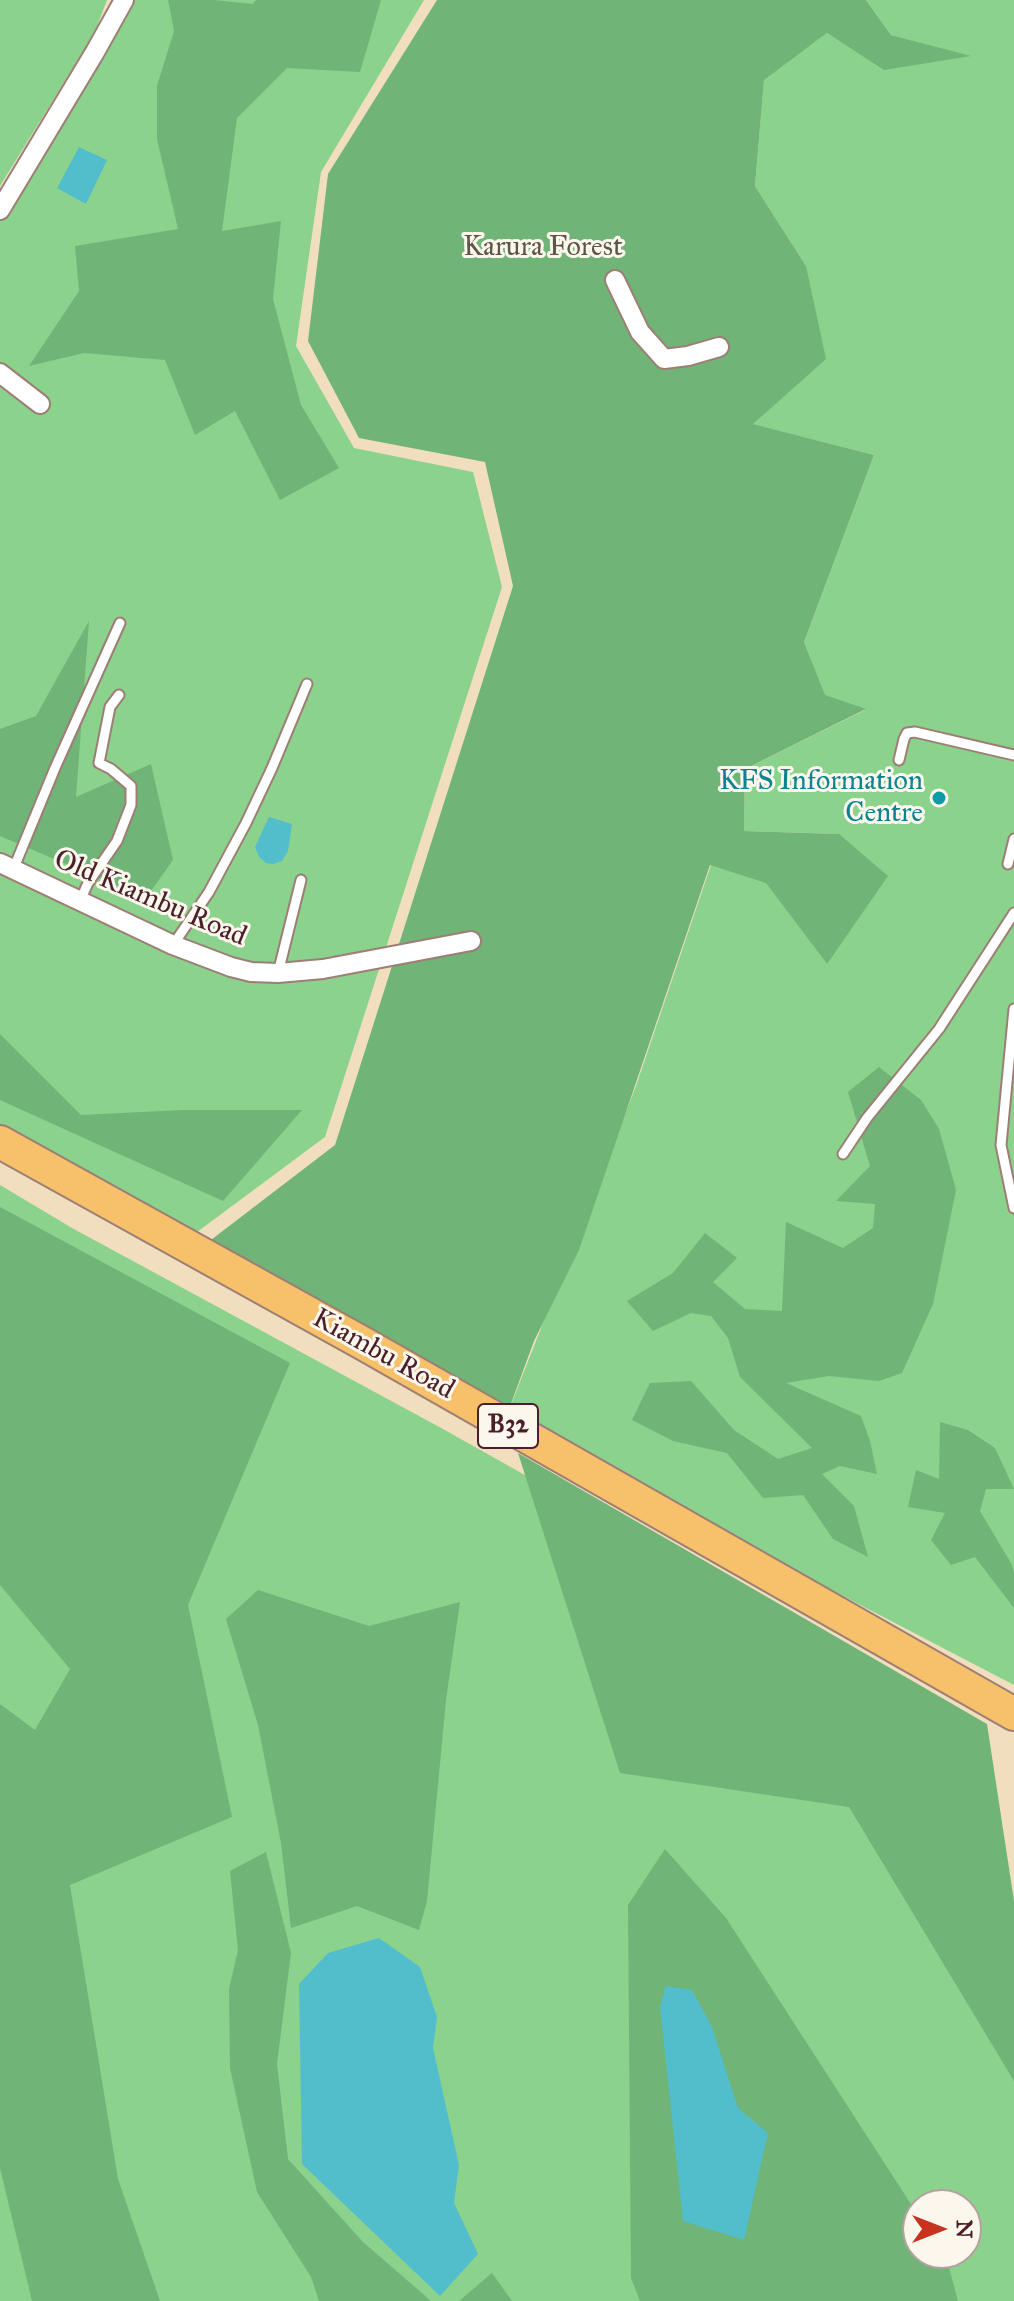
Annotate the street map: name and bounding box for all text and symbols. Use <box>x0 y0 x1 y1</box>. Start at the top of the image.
park label: Karura Forest <box>463 231 623 265</box>
place label: KFS Information Centre <box>719 765 923 831</box>
marker: KFS Information Centre <box>930 789 948 807</box>
street label: Old Kiambu Road <box>49 843 251 955</box>
street label: Kiambu Road <box>306 1302 460 1408</box>
road number: B32 <box>478 1404 538 1448</box>
north arrow <box>902 2189 982 2269</box>
text: N <box>951 2220 978 2238</box>

